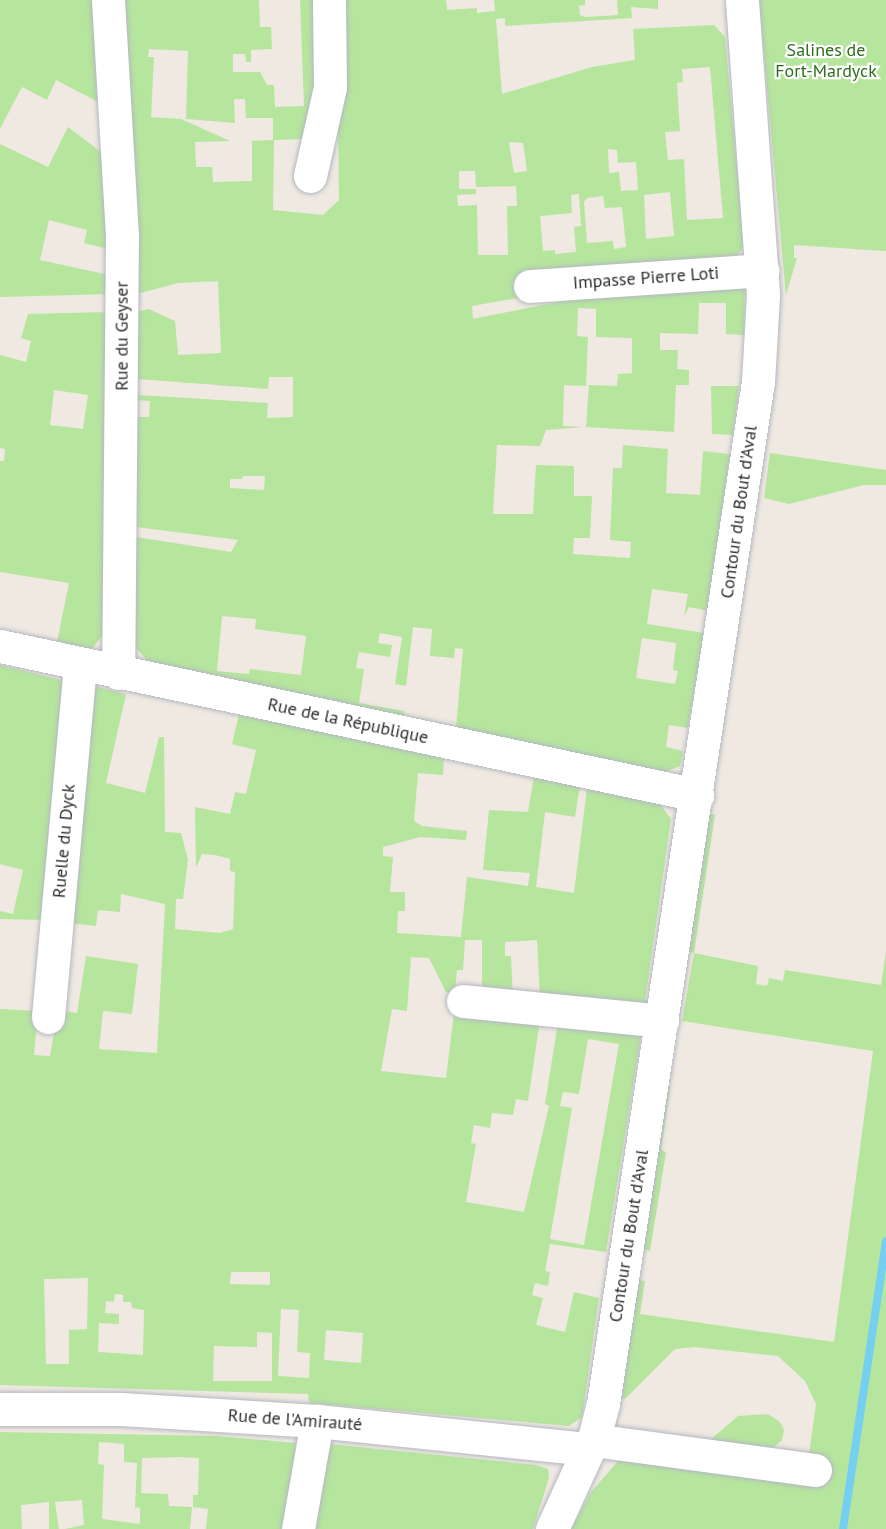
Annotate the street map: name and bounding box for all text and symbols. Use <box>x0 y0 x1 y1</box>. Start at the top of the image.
park label: Salines de Fort-Mardyck <box>775 40 877 82</box>
street label: Impasse Pierre Loti <box>572 262 720 294</box>
street label: Rue du Geyser <box>111 281 133 391</box>
street label: Contour du Bout d'Aval <box>716 424 762 600</box>
street label: Rue de la République <box>266 693 430 749</box>
street label: Ruelle du Dyck <box>48 783 80 899</box>
street label: Contour du Bout d'Aval <box>605 1148 653 1324</box>
street label: Rue de l'Amirauté <box>227 1405 363 1435</box>

